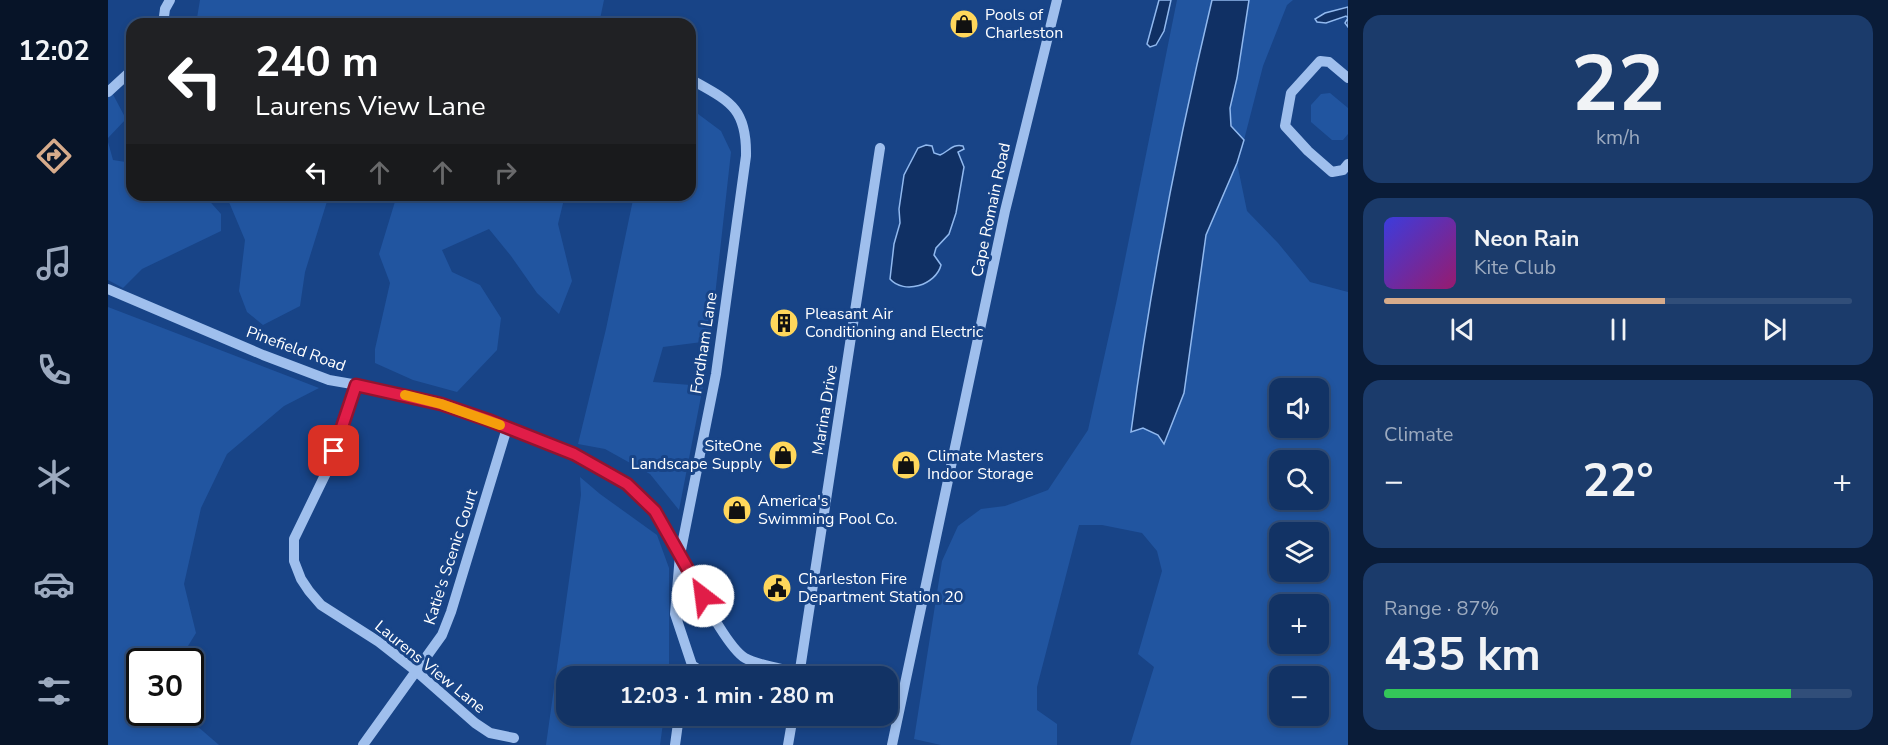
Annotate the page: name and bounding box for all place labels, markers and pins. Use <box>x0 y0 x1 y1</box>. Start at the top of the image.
place label: Pools of Charleston <box>985 4 1063 44</box>
shop icon: Pools of Charleston <box>948 8 980 40</box>
place label: Pleasant Air Conditioning and Electric <box>805 303 984 343</box>
building icon: Pleasant Air Conditioning and Electric <box>768 307 800 339</box>
pin <box>308 425 359 476</box>
place label: SiteOne Landscape Supply <box>631 435 763 475</box>
shop icon: SiteOne Landscape Supply <box>767 439 799 471</box>
place label: Climate Masters Indoor Storage <box>927 445 1044 485</box>
shop icon: Climate Masters Indoor Storage <box>890 449 922 481</box>
place label: America's Swimming Pool Co. <box>758 490 897 530</box>
shop icon: America's Swimming Pool Co. <box>721 494 753 526</box>
place label: Charleston Fire Department Station 20 <box>798 568 963 608</box>
public building icon: Charleston Fire Department Station 20 <box>761 572 793 604</box>

